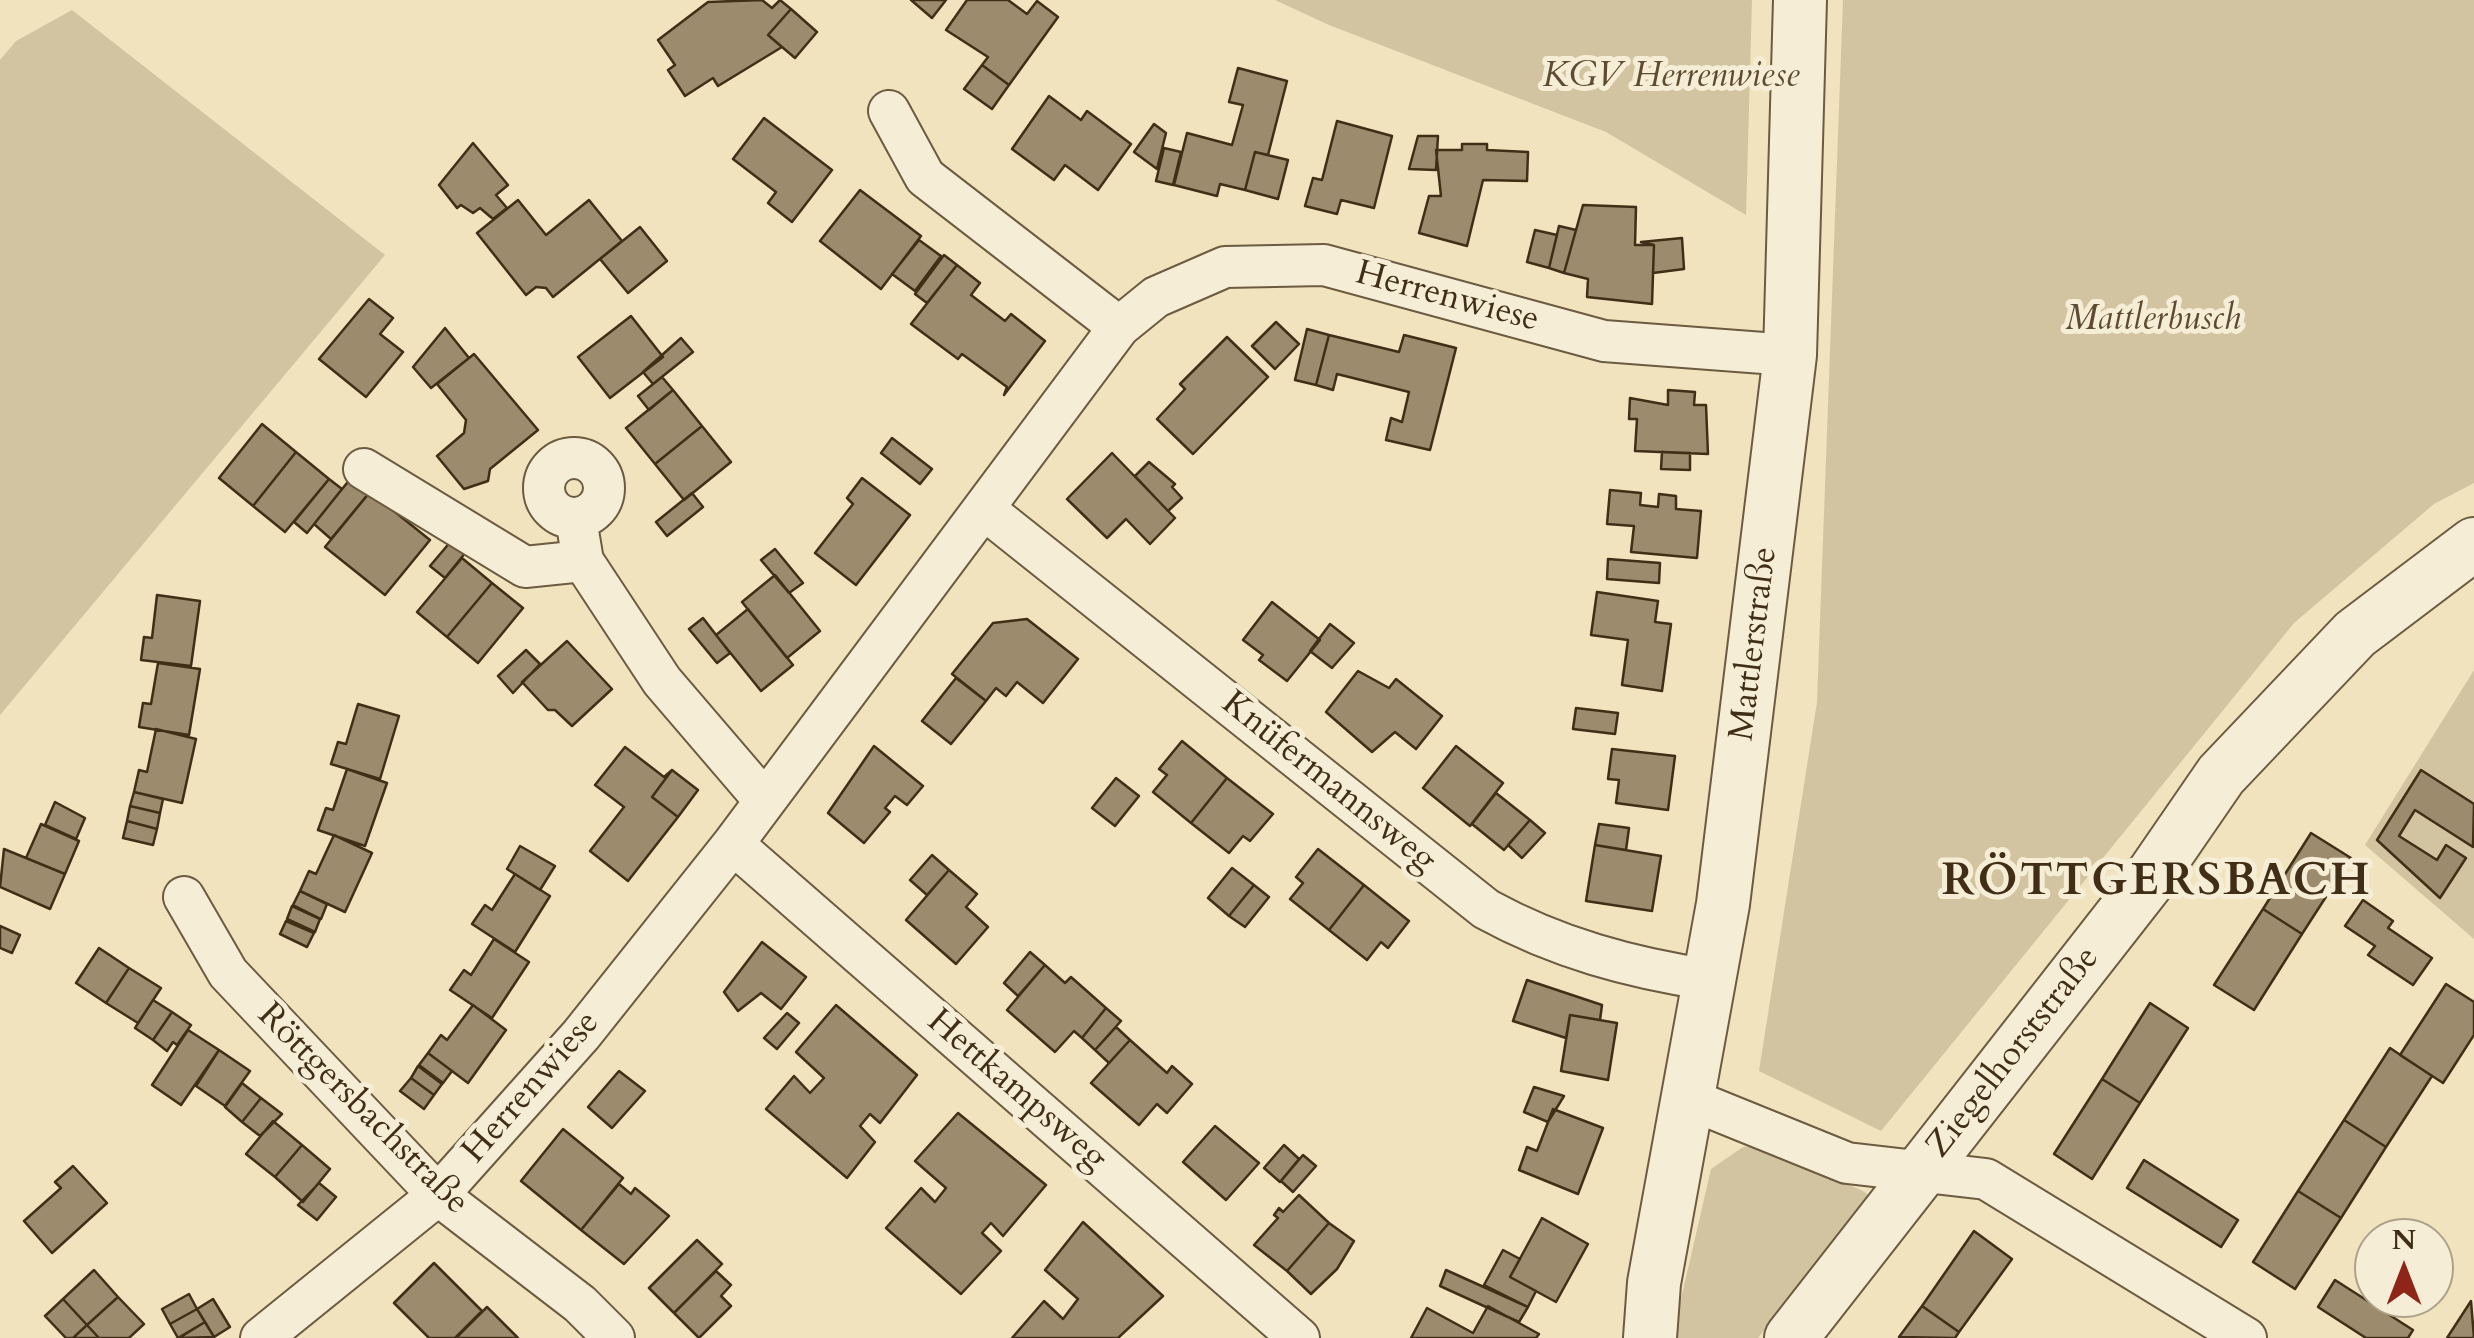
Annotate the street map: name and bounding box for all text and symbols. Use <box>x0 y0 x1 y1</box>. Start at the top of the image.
park label: KGV Herrenwiese <box>1542 57 1800 99</box>
street label: Herrenwiese <box>1351 253 1543 343</box>
park label: Mattlerbusch <box>2065 300 2241 342</box>
street label: Mattlerstraße <box>1722 545 1788 743</box>
street label: Knüfermannsweg <box>1212 684 1444 882</box>
district label: RÖTTGERSBACH <box>1942 857 2372 911</box>
street label: Ziegelhorststraße <box>1919 939 2109 1167</box>
street label: Röttgersbachstraße <box>248 996 476 1224</box>
street label: Hettkampsweg <box>917 1001 1115 1181</box>
street label: Herrenwiese <box>455 1003 609 1173</box>
north arrow <box>2354 1218 2454 1318</box>
text: N <box>2392 1221 2416 1259</box>

